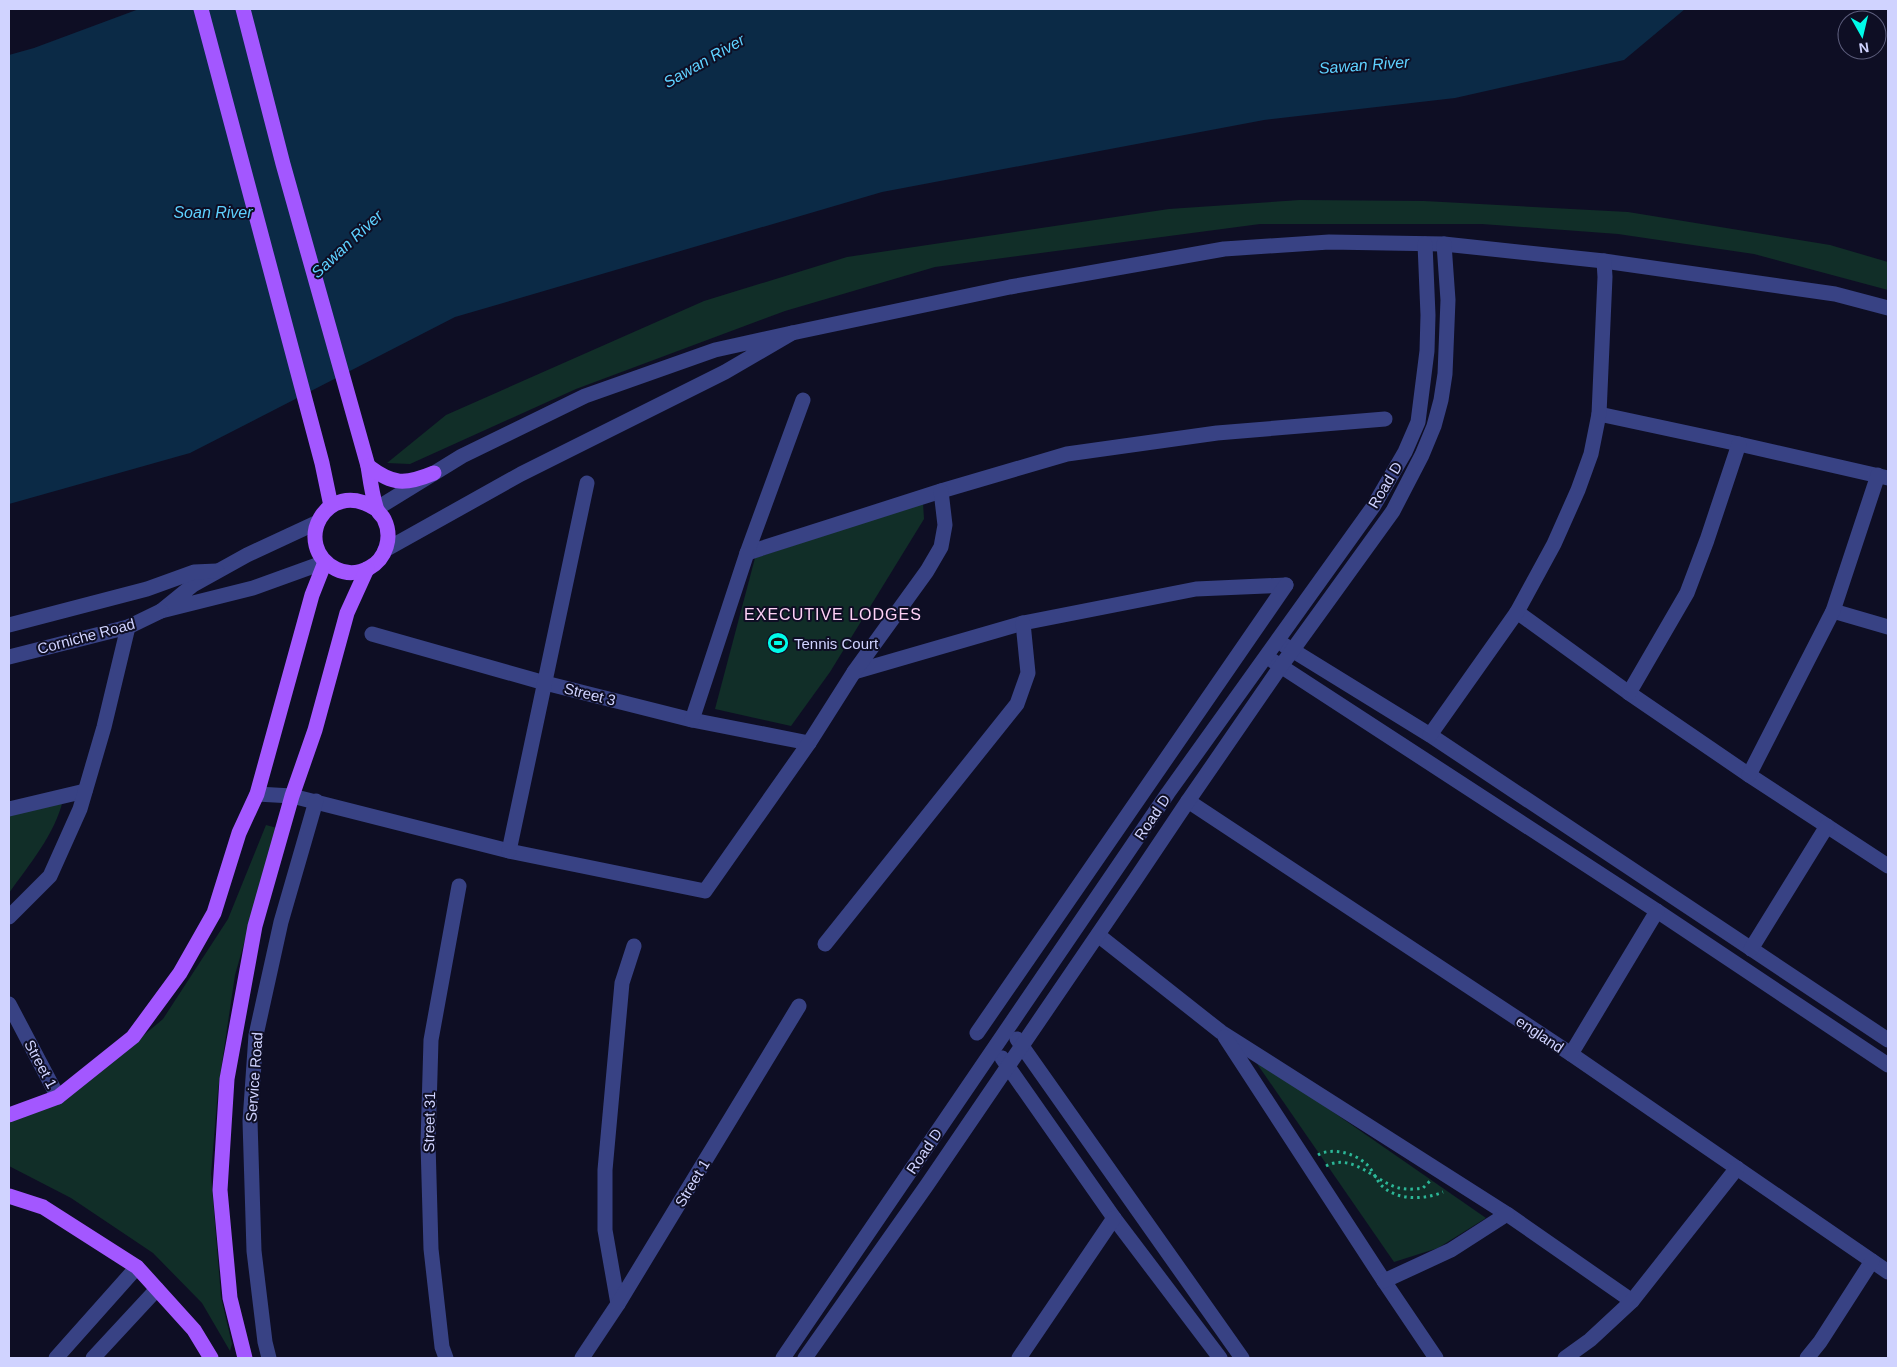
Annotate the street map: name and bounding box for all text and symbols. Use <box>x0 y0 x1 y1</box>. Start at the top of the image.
north arrow <box>1837 10 1887 60</box>
water label: Sawan River <box>660 31 748 91</box>
text: N <box>1858 39 1870 57</box>
water label: Sawan River <box>1318 53 1411 77</box>
water label: Soan River <box>173 204 253 221</box>
water label: Sawan River <box>308 206 386 281</box>
street label: Road D <box>1365 459 1405 511</box>
district label: EXECUTIVE LODGES <box>744 606 922 623</box>
street label: Corniche Road <box>35 615 137 657</box>
sports icon: Tennis Court <box>766 631 790 655</box>
place label: Tennis Court <box>794 635 879 652</box>
street label: Street 3 <box>562 679 618 709</box>
street label: Road D <box>1131 791 1173 843</box>
street label: england <box>1513 1012 1567 1056</box>
street label: Service Road <box>242 1031 266 1123</box>
street label: Street 1 <box>21 1037 61 1091</box>
street label: Street 31 <box>420 1091 438 1153</box>
street label: Road D <box>903 1125 945 1177</box>
street label: Street 1 <box>671 1156 713 1210</box>

